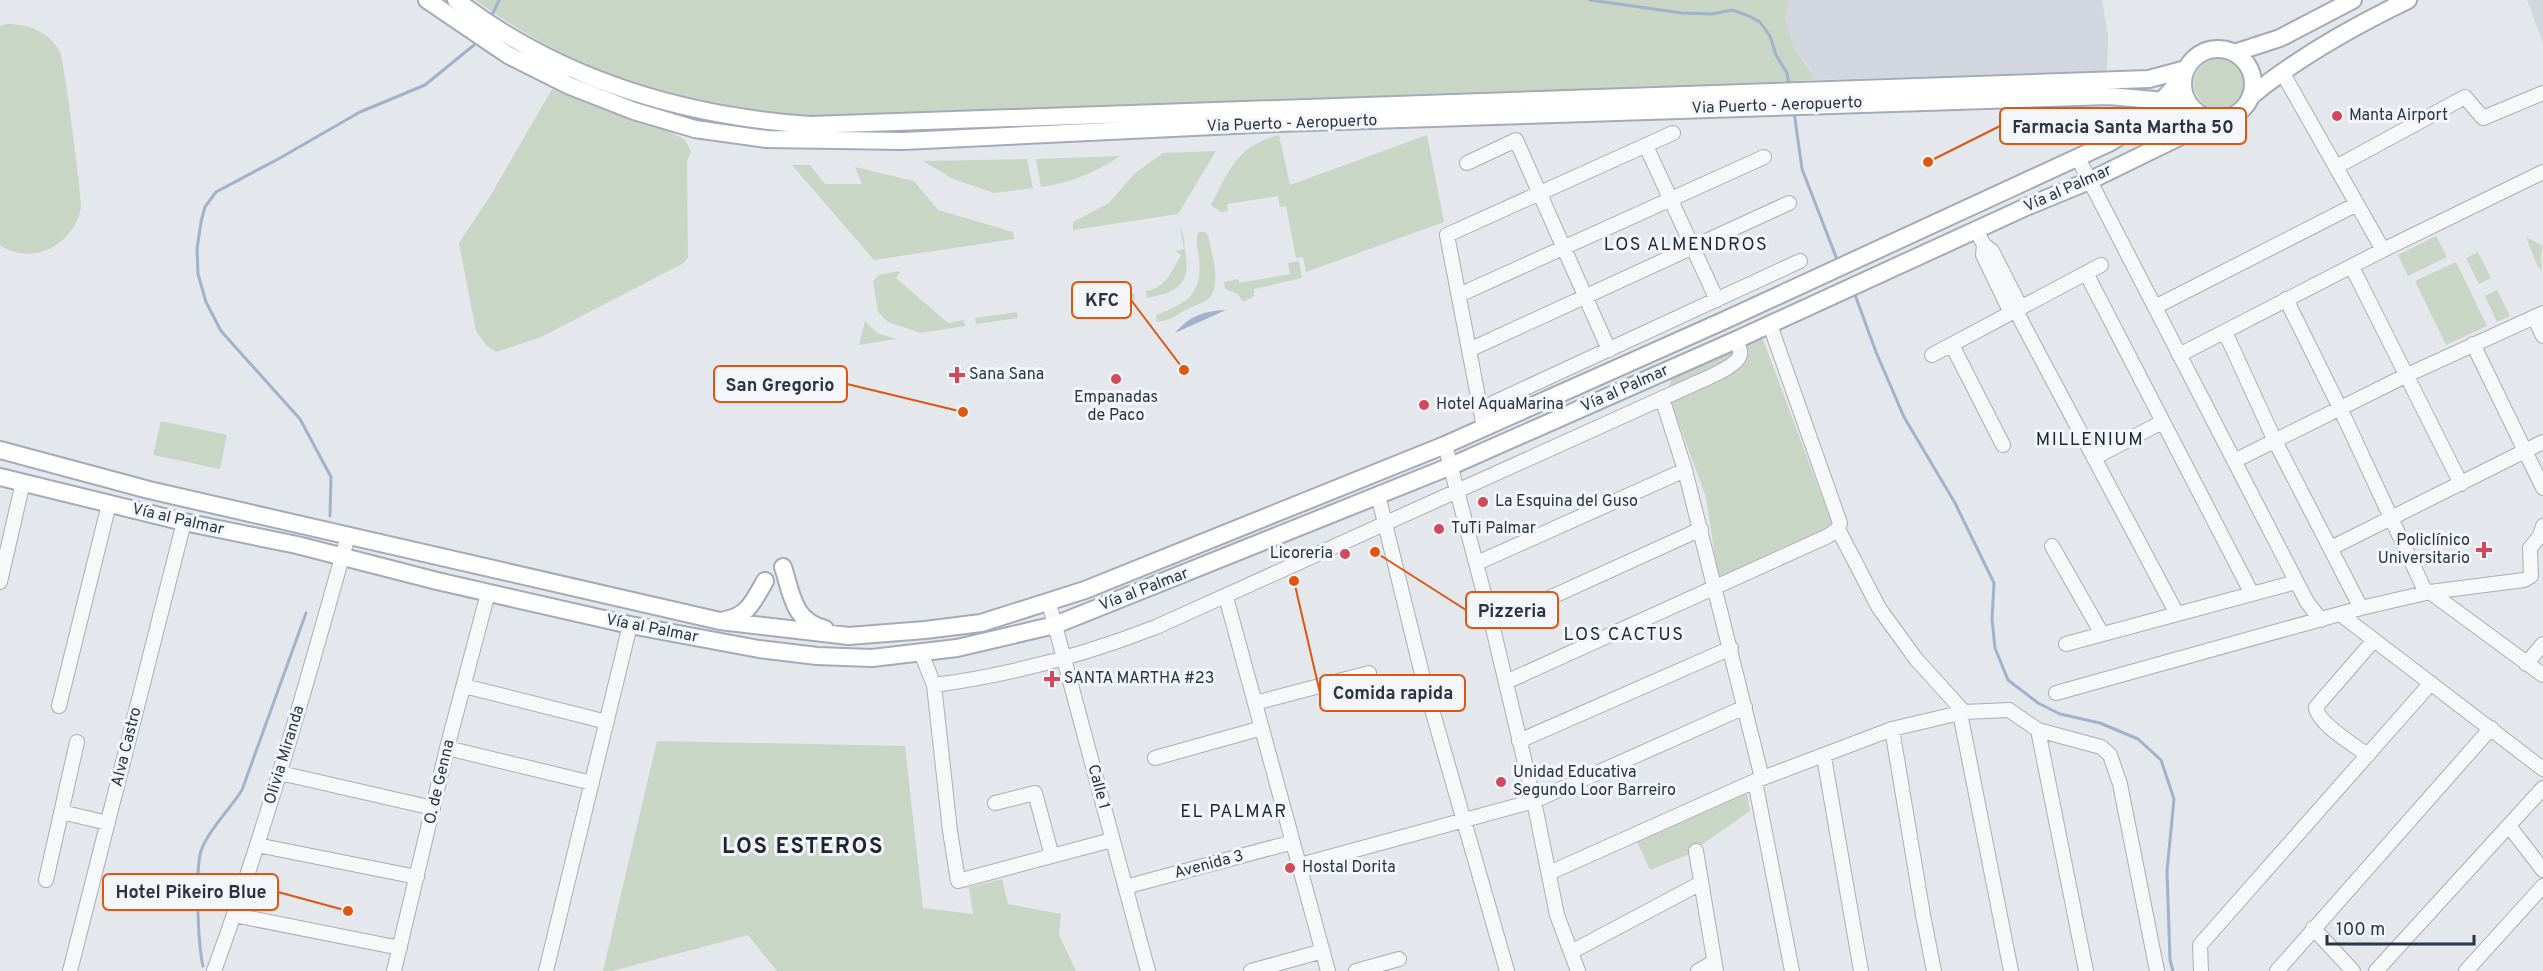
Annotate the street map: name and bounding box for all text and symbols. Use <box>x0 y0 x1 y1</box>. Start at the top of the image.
street label: Via Puerto - Aeropuerto <box>1691 93 1863 119</box>
place label: Manta Airport <box>2349 106 2448 126</box>
callout: Farmacia Santa Martha 50 <box>2000 108 2246 144</box>
marker: Manta Airport <box>2330 109 2344 123</box>
street label: Via Puerto - Aeropuerto <box>1206 111 1378 137</box>
text: Farmacia Santa Martha 50 <box>2012 117 2234 140</box>
street label: Vía al Palmar <box>2021 161 2115 217</box>
district label: LOS ALMENDROS <box>1604 234 1768 257</box>
callout: KFC <box>1072 282 1131 318</box>
text: KFC <box>1085 290 1119 313</box>
street label: Vía al Palmar <box>1578 361 1672 417</box>
place label: Sana Sana <box>969 365 1044 385</box>
callout: San Gregorio <box>714 366 847 402</box>
marker: Sana Sana <box>950 368 964 382</box>
marker: Empanadas de Paco <box>1109 372 1123 386</box>
text: San Gregorio <box>726 375 834 398</box>
place label: Empanadas de Paco <box>1074 388 1158 426</box>
place label: Hotel AquaMarina <box>1436 395 1564 415</box>
marker: Hotel AquaMarina <box>1417 398 1431 412</box>
district label: MILLENIUM <box>2036 429 2144 452</box>
place label: La Esquina del Guso <box>1495 492 1638 512</box>
marker: La Esquina del Guso <box>1476 495 1490 509</box>
street label: Vía al Palmar <box>130 500 226 540</box>
place label: TuTi Palmar <box>1451 519 1536 539</box>
marker: TuTi Palmar <box>1432 522 1446 536</box>
place label: Policlínico Universitario <box>2378 531 2470 569</box>
marker: Policlínico Universitario <box>2475 541 2493 559</box>
place label: Licoreria <box>1270 544 1333 564</box>
marker: Licoreria <box>1338 547 1352 561</box>
street label: Vía al Palmar <box>1097 564 1191 616</box>
callout: Pizzeria <box>1466 592 1558 628</box>
text: Pizzeria <box>1478 601 1546 624</box>
street label: Vía al Palmar <box>604 610 700 648</box>
district label: LOS CACTUS <box>1563 624 1685 647</box>
place label: SANTA MARTHA #23 <box>1064 669 1214 689</box>
marker: SANTA MARTHA #23 <box>1045 672 1059 686</box>
callout: Comida rapida <box>1320 675 1465 711</box>
text: Comida rapida <box>1333 683 1453 706</box>
street label: Olivia Miranda <box>260 703 310 807</box>
street label: Alva Castro <box>107 705 147 789</box>
street label: O. de Genna <box>421 738 459 826</box>
street label: Calle 1 <box>1082 762 1114 812</box>
place label: Unidad Educativa Segundo Loor Barreiro <box>1513 763 1676 801</box>
marker: Unidad Educativa Segundo Loor Barreiro <box>1494 775 1508 789</box>
district label: EL PALMAR <box>1180 801 1288 824</box>
district label: LOS ESTEROS <box>722 834 884 861</box>
street label: Avenida 3 <box>1172 846 1246 884</box>
place label: Hostal Dorita <box>1302 858 1396 878</box>
marker: Hostal Dorita <box>1283 861 1297 875</box>
callout: Hotel Pikeiro Blue <box>103 874 278 910</box>
text: Hotel Pikeiro Blue <box>116 882 267 905</box>
scale bar <box>2327 908 2474 946</box>
text: 100 m <box>2336 919 2385 942</box>

